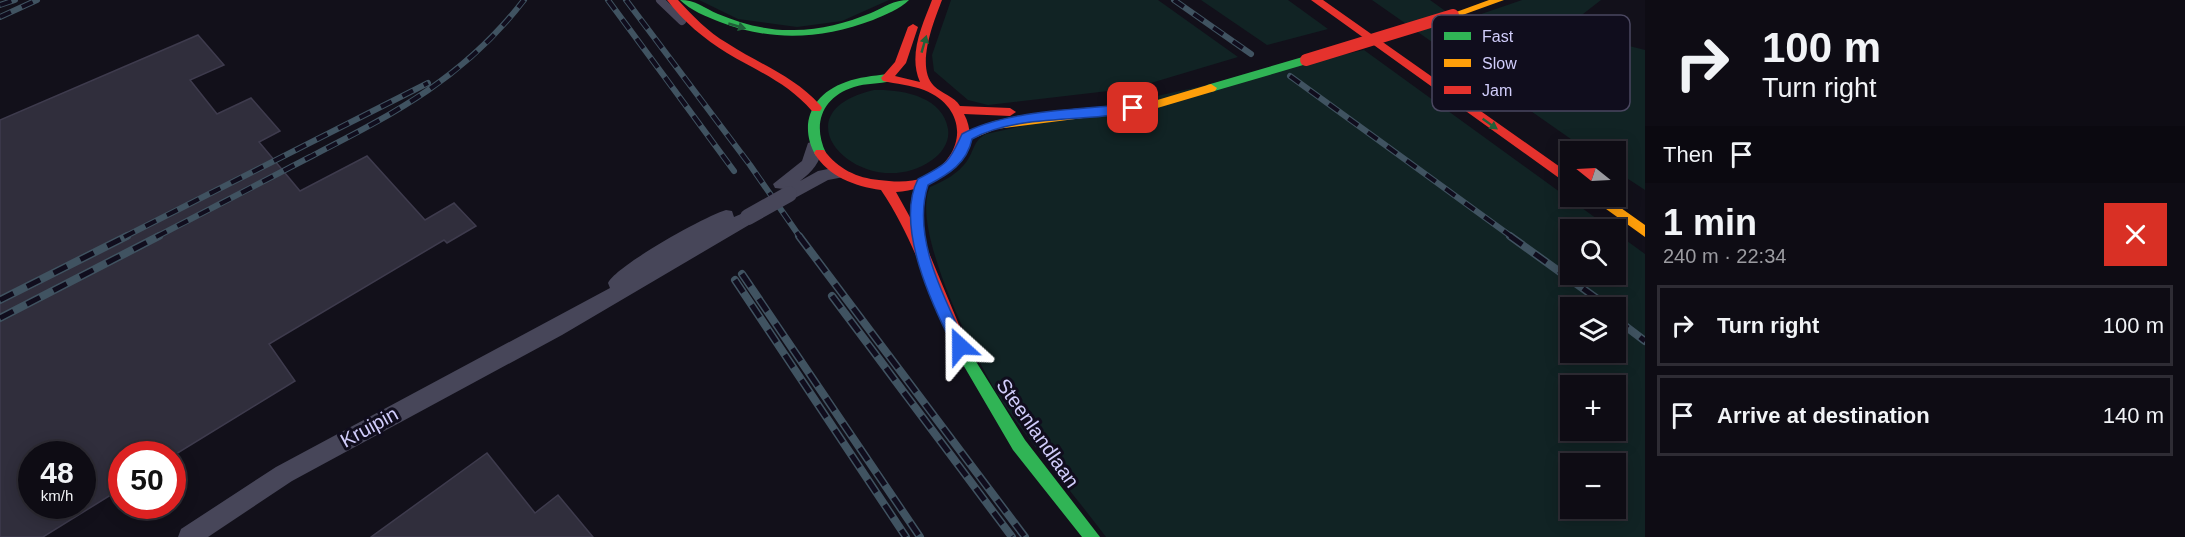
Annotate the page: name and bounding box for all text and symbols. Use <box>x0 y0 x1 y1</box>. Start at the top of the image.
legend <box>1432 15 1630 111</box>
one-way arrow <box>728 21 746 31</box>
icon: right <box>1663 24 1741 102</box>
text: 100 m <box>1762 24 1881 71</box>
text: Fast <box>1482 28 1514 45</box>
one-way arrow <box>920 35 929 53</box>
text: Slow <box>1482 55 1517 72</box>
text: Turn right <box>1762 73 1877 103</box>
pin <box>1107 82 1158 133</box>
text: Jam <box>1482 82 1512 99</box>
icon: arrive <box>1116 91 1149 124</box>
one-way arrow <box>1482 118 1498 129</box>
icon: arrive <box>1725 138 1758 171</box>
north arrow <box>1560 141 1626 207</box>
map controls <box>1560 141 1626 519</box>
text: Then <box>1663 142 1713 167</box>
text: 1 min <box>1663 202 1757 243</box>
button: close <box>2104 203 2167 266</box>
button: search <box>1560 219 1626 285</box>
text: 240 m · 22:34 <box>1663 245 1786 267</box>
button: layers <box>1560 297 1626 363</box>
icon: right <box>1666 309 1699 342</box>
text: Turn right <box>1717 313 1819 338</box>
text: 100 m <box>2103 313 2164 338</box>
position arrow <box>928 314 992 378</box>
street label: Steenlandlaan <box>992 374 1084 492</box>
button: + <box>1560 375 1626 441</box>
icon: arrive <box>1666 399 1699 432</box>
street label: Kruipin <box>336 402 402 452</box>
text: Arrive at destination <box>1717 403 1930 428</box>
text: 140 m <box>2103 403 2164 428</box>
speed limit sign: 50 <box>108 441 186 519</box>
button: − <box>1560 453 1626 519</box>
text: 48 <box>40 456 74 489</box>
text: km/h <box>41 487 73 504</box>

